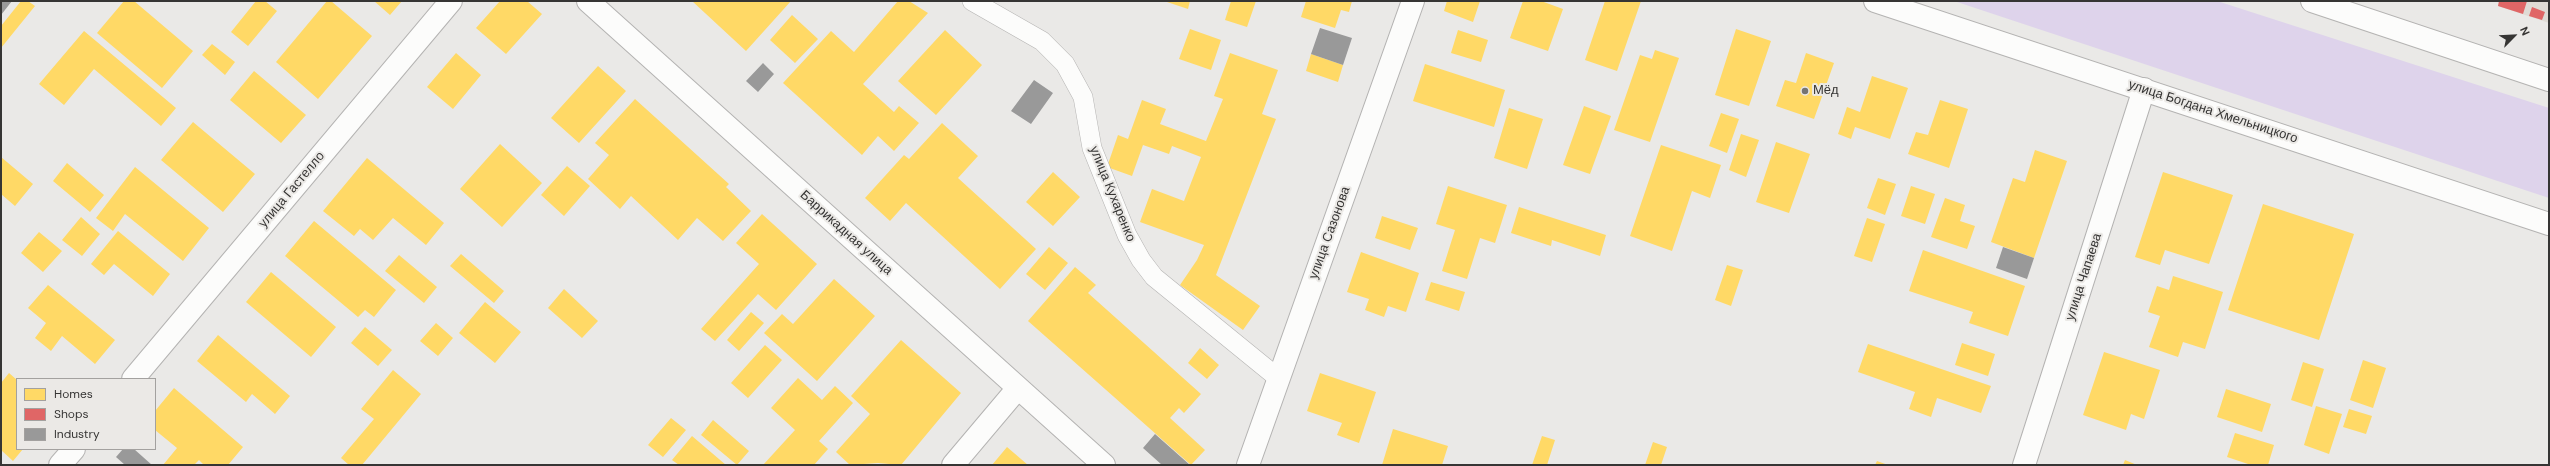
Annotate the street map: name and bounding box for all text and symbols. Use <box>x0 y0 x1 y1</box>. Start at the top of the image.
north arrow <box>2494 16 2534 56</box>
text: N <box>2517 25 2533 38</box>
street label: улица Богдана Хмельницкого <box>2126 77 2300 147</box>
place label: Мёд <box>1813 83 1839 99</box>
marker: Мёд <box>1800 86 1810 96</box>
street label: улица Кухаренко <box>1086 144 1138 244</box>
street label: улица Гастелло <box>256 149 328 231</box>
street label: улица Сазонова <box>1306 185 1354 281</box>
street label: Баррикадная улица <box>797 187 895 279</box>
street label: улица Чапаева <box>2063 232 2105 322</box>
legend <box>16 378 156 450</box>
text: Homes <box>54 386 93 402</box>
text: Shops <box>54 406 89 422</box>
text: Industry <box>54 426 100 442</box>

